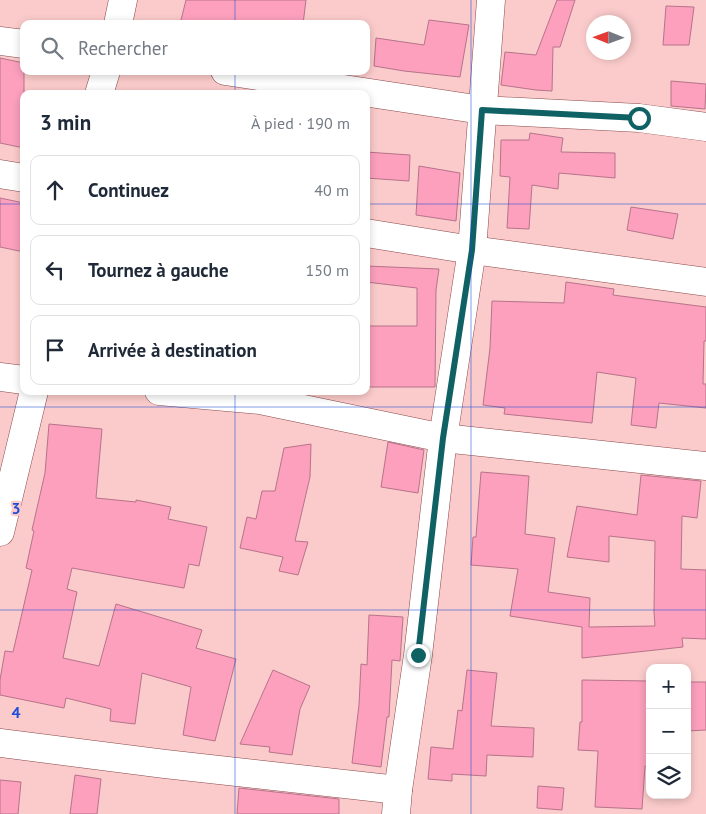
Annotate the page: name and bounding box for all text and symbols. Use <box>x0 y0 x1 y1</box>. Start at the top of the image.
north arrow <box>586 15 631 60</box>
search box <box>20 20 370 75</box>
icon: search <box>38 34 66 62</box>
text: Rechercher <box>78 36 168 60</box>
route start <box>628 107 651 130</box>
text: 3 min <box>40 109 91 136</box>
text: À pied · 190 m <box>251 113 350 133</box>
icon: ahead <box>41 176 69 204</box>
text: Continuez <box>88 178 169 202</box>
text: 40 m <box>314 180 349 200</box>
icon: left <box>41 256 69 284</box>
text: Tournez à gauche <box>88 258 229 282</box>
text: 150 m <box>306 260 349 280</box>
icon: arrive <box>41 336 69 364</box>
text: Arrivée à destination <box>88 338 257 362</box>
text: 3 <box>11 498 21 518</box>
route end <box>407 644 430 667</box>
map controls <box>646 664 691 799</box>
button: + <box>646 664 691 709</box>
text: 4 <box>11 702 21 722</box>
button: − <box>646 709 691 754</box>
button: layers <box>646 754 691 799</box>

